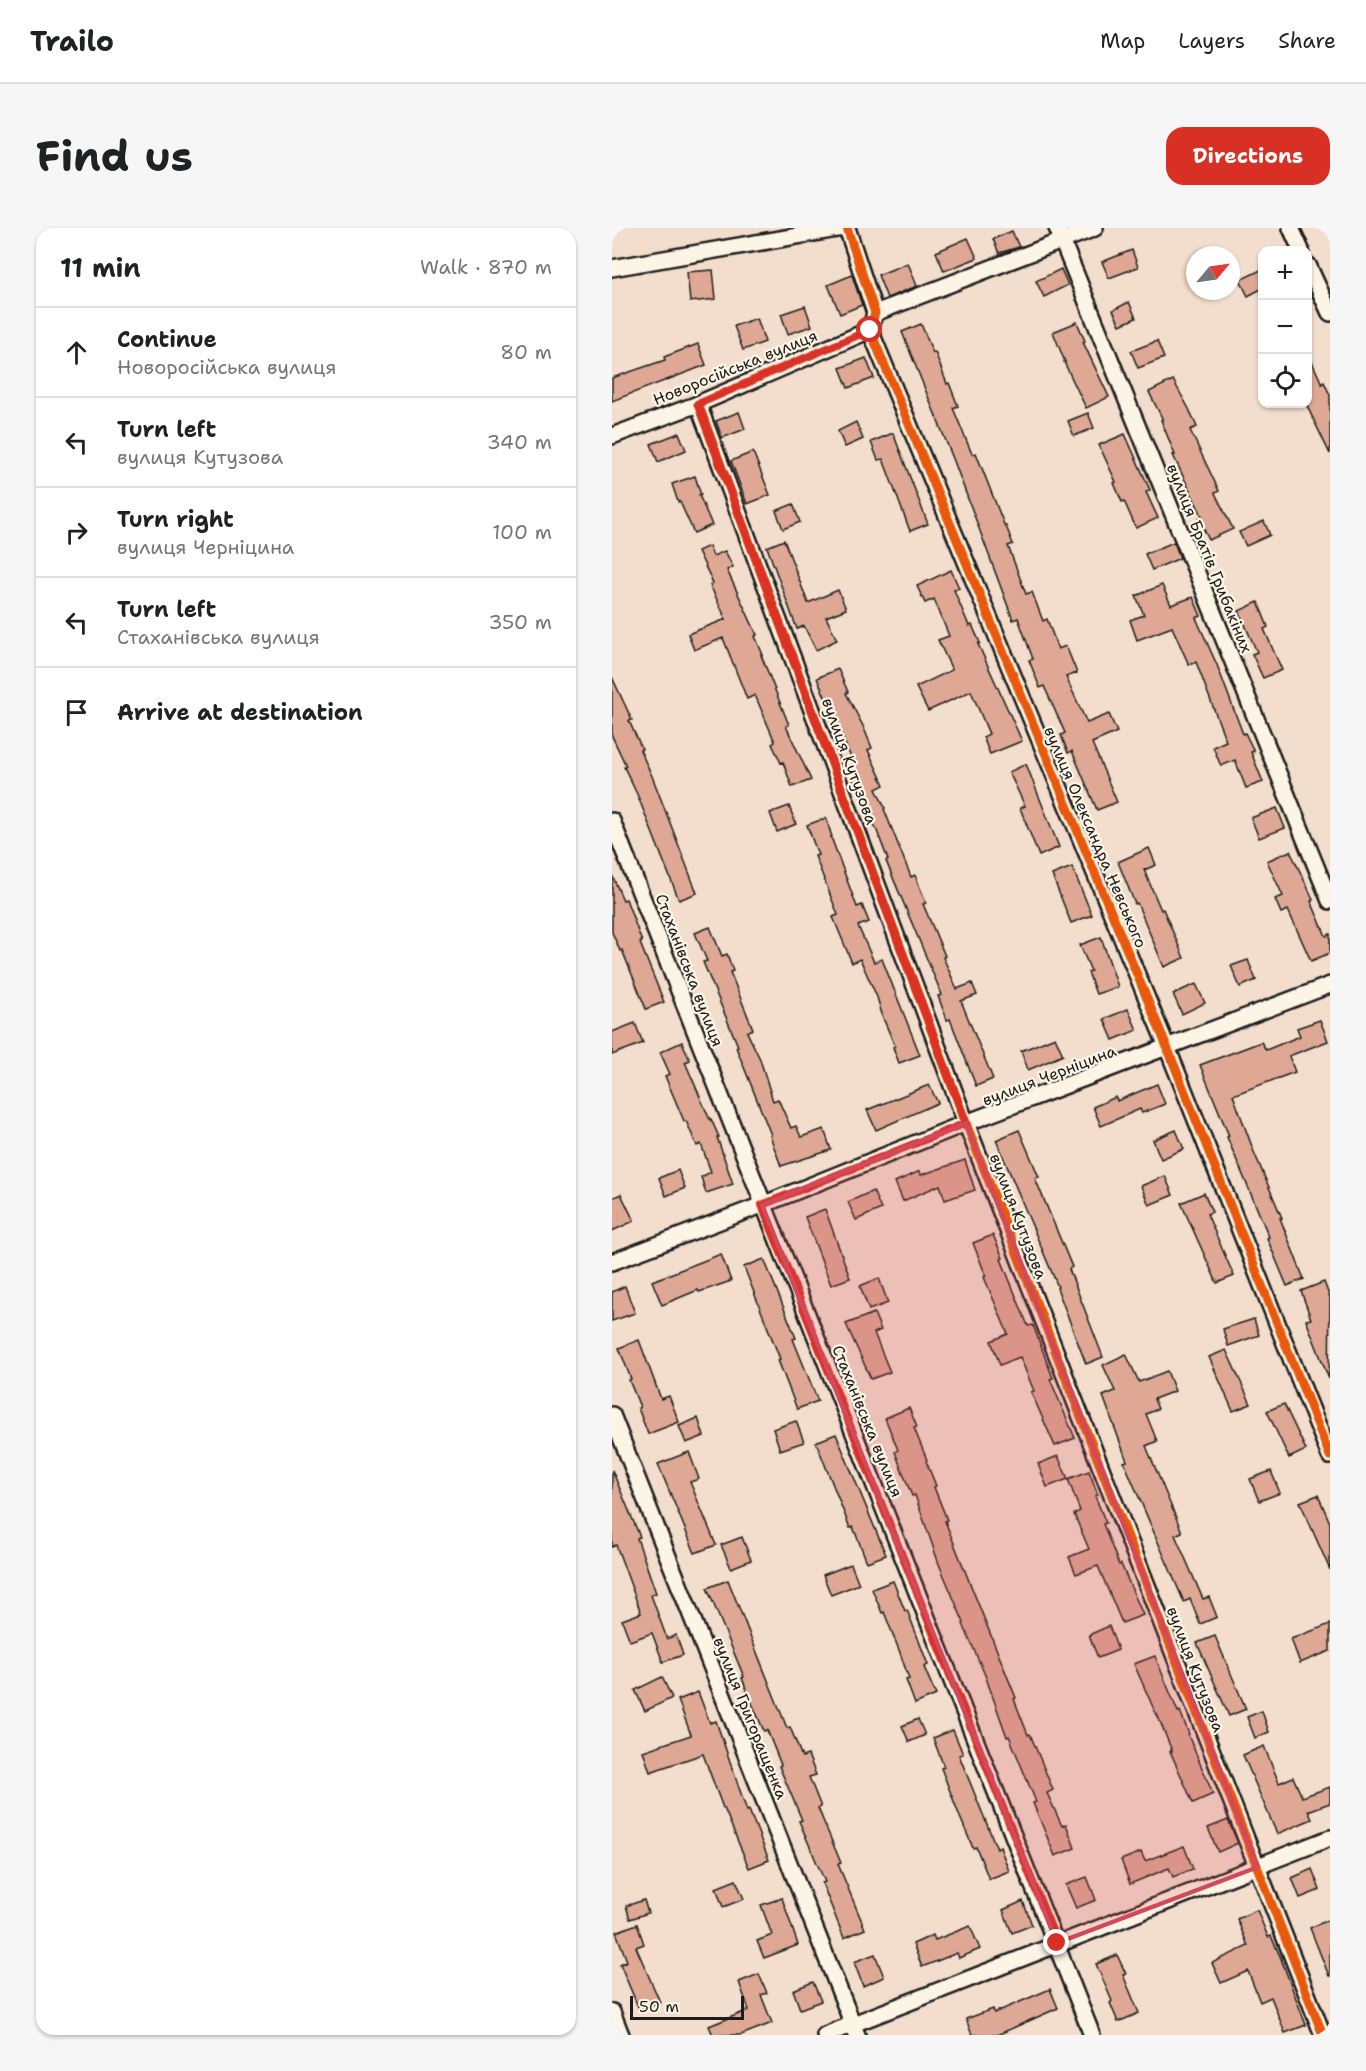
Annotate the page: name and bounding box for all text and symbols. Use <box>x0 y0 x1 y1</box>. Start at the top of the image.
text: Trailo <box>30 22 114 60</box>
text: Map <box>1100 27 1145 55</box>
text: Layers <box>1178 27 1245 55</box>
text: Share <box>1278 27 1336 55</box>
button: Directions <box>1166 127 1330 185</box>
text: Find us <box>36 128 193 184</box>
north arrow <box>1186 246 1240 300</box>
map controls <box>1258 246 1312 408</box>
button: + <box>1258 246 1312 300</box>
text: 11 min <box>60 250 141 285</box>
text: Walk · 870 m <box>420 254 552 280</box>
button: − <box>1258 300 1312 354</box>
route start <box>856 316 882 342</box>
text: Continue <box>117 325 217 354</box>
street label: Новоросійська вулиця <box>650 325 821 410</box>
icon: ahead <box>60 336 93 369</box>
text: 80 m <box>500 339 552 365</box>
text: Новоросійська вулиця <box>117 354 336 380</box>
button: locate <box>1258 354 1312 408</box>
text: Turn left <box>117 415 216 444</box>
icon: left <box>60 426 93 459</box>
text: 340 m <box>487 429 552 455</box>
text: вулиця Кутузова <box>117 444 283 470</box>
street label: вулиця Братів Грибакіних <box>1162 460 1257 656</box>
text: Turn right <box>117 505 234 534</box>
icon: right <box>60 516 93 549</box>
text: 100 m <box>492 519 552 545</box>
text: вулиця Черніцина <box>117 534 294 560</box>
text: Turn left <box>117 595 216 624</box>
icon: left <box>60 606 93 639</box>
text: 350 m <box>488 609 552 635</box>
text: Стаханівська вулиця <box>117 624 320 650</box>
street label: вулиця Кутузова <box>817 695 882 827</box>
icon: arrive <box>60 696 93 729</box>
text: Arrive at destination <box>117 698 363 727</box>
street label: вулиця Олександра Невського <box>1039 723 1152 951</box>
street label: Стаханівська вулиця <box>651 891 728 1050</box>
street label: вулиця Черніцина <box>979 1040 1119 1111</box>
street label: вулиця Кутузова <box>985 1150 1052 1282</box>
street label: Стаханівська вулиця <box>827 1342 908 1500</box>
street label: вулиця Кутузова <box>1162 1603 1229 1735</box>
street label: вулиця Григоращенка <box>708 1634 793 1802</box>
route end <box>1043 1929 1069 1955</box>
scale bar <box>630 1993 744 2020</box>
text: 50 m <box>639 1996 679 2017</box>

